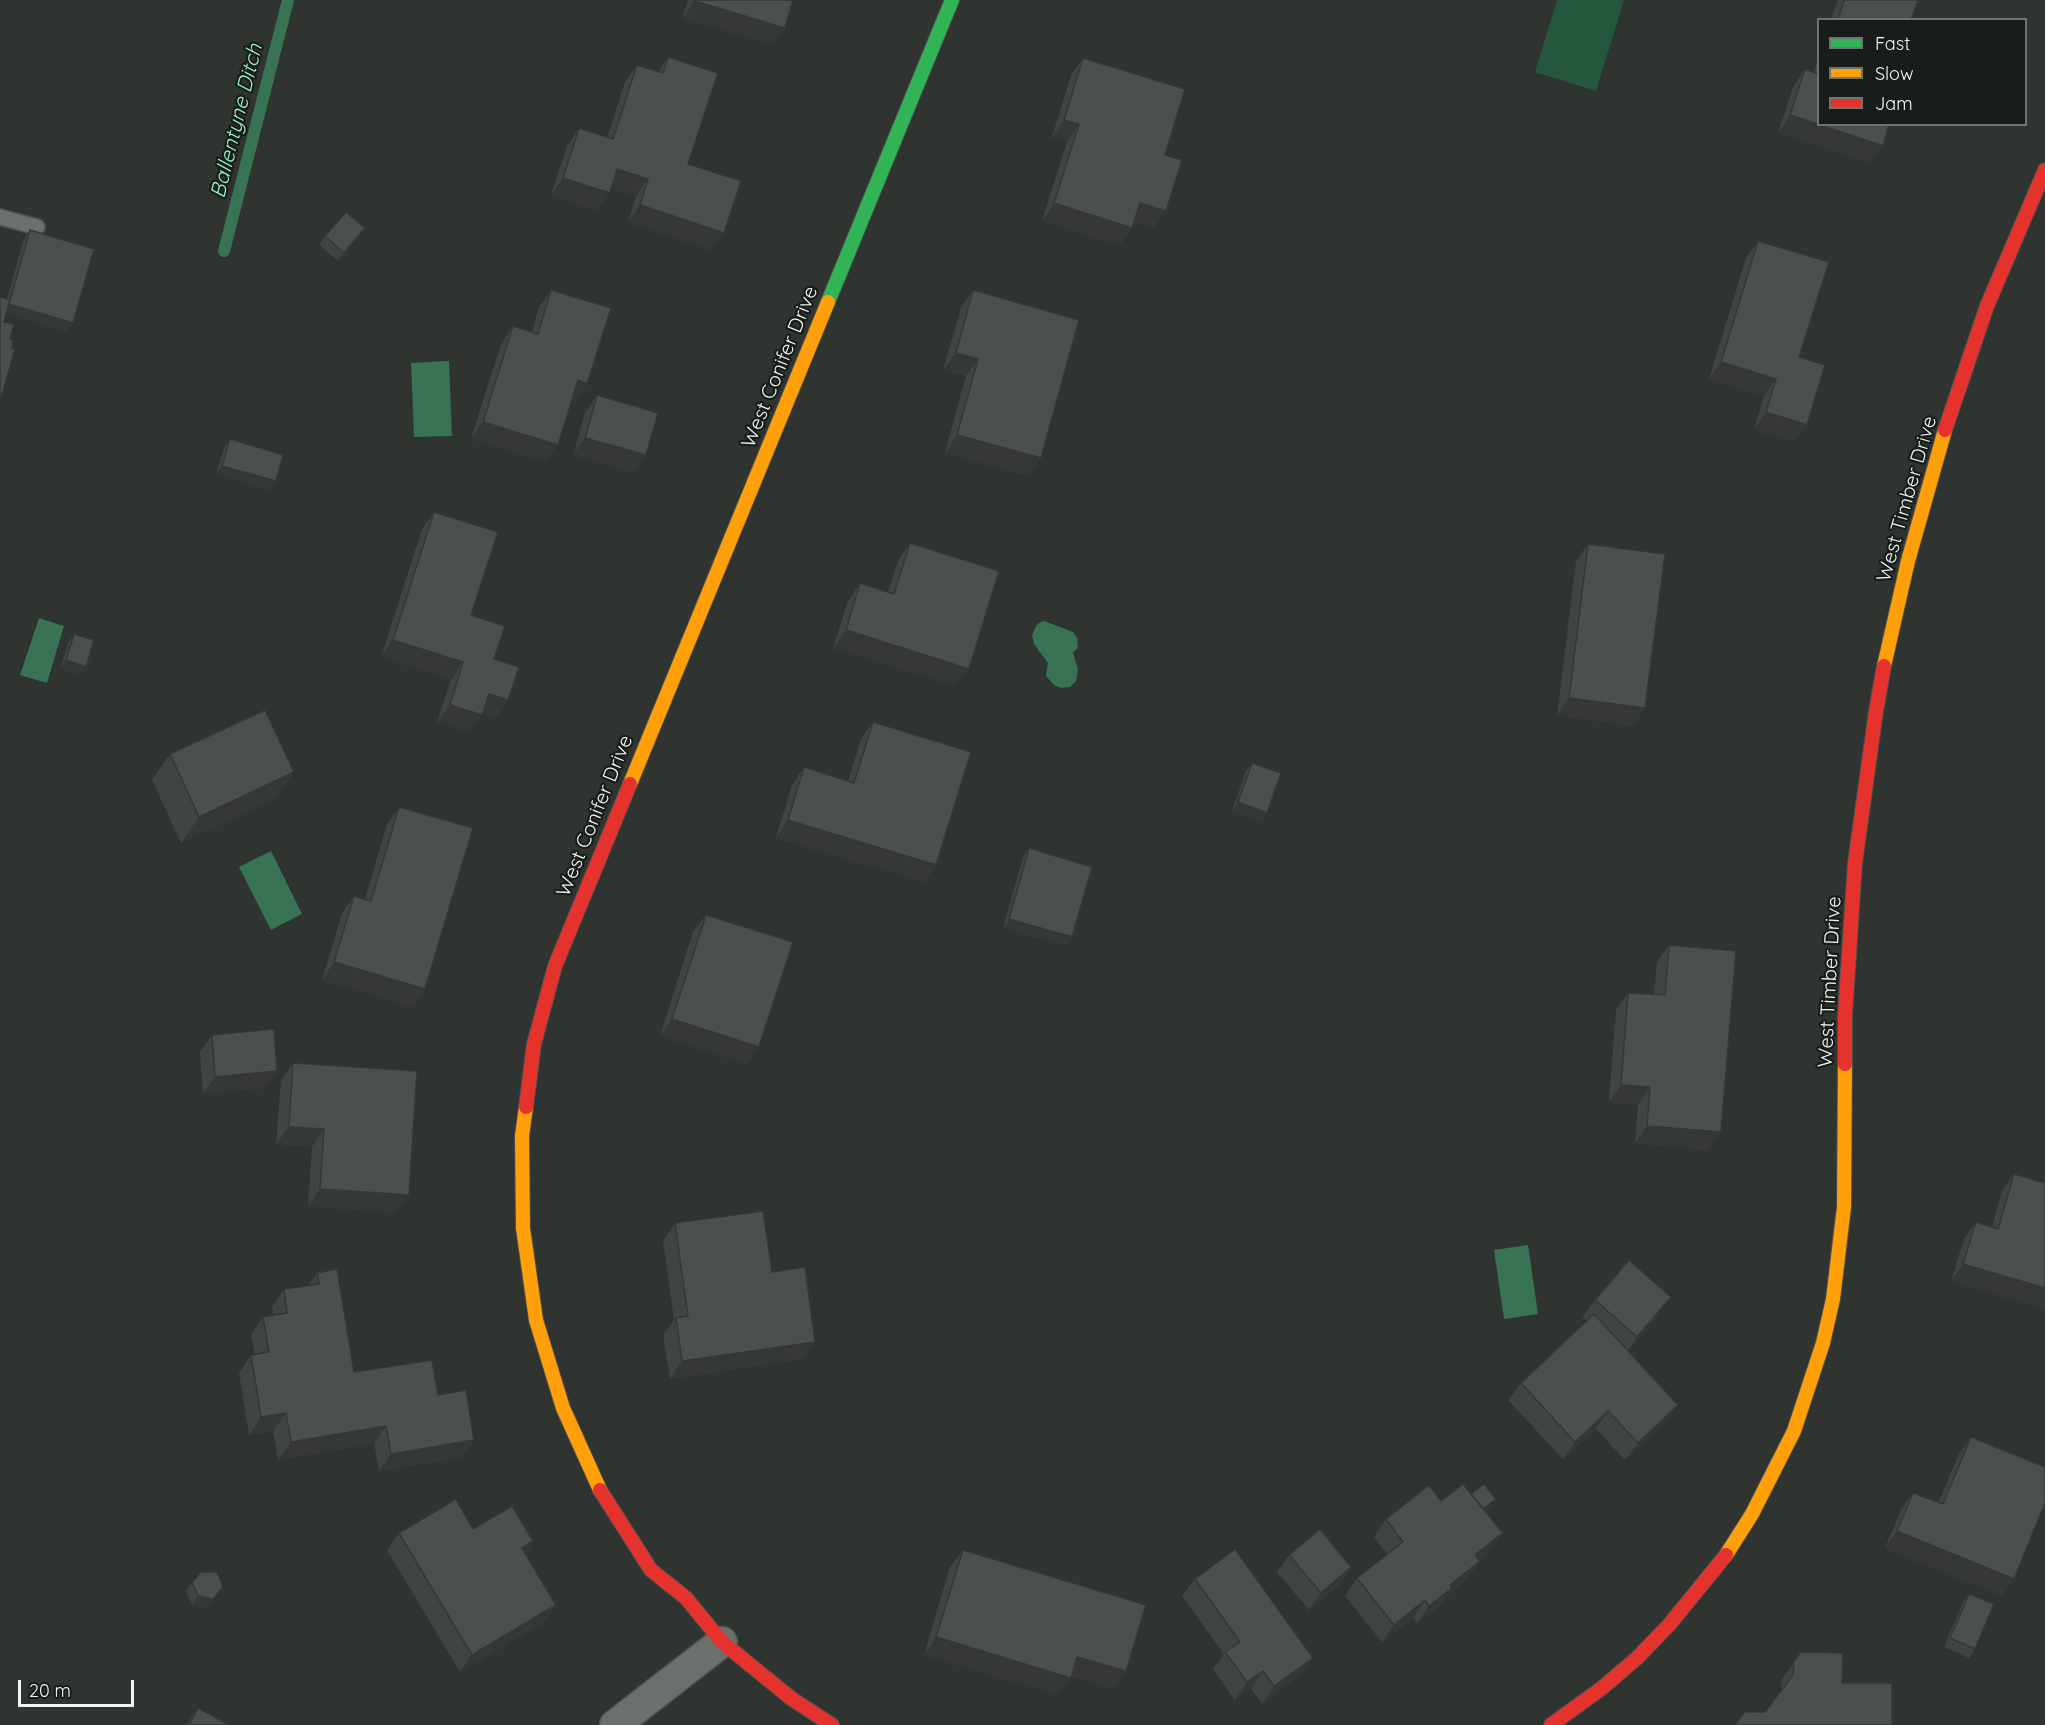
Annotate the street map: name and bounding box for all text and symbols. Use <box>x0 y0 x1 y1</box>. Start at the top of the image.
legend <box>1817 18 2027 126</box>
text: Fast <box>1875 32 1910 55</box>
water label: Ballentyne Ditch <box>206 41 268 201</box>
text: Slow <box>1875 62 1913 85</box>
text: Jam <box>1875 92 1913 115</box>
street label: West Conifer Drive <box>737 283 823 451</box>
street label: West Timber Drive <box>1872 413 1942 585</box>
street label: West Conifer Drive <box>552 732 638 900</box>
street label: West Timber Drive <box>1814 896 1846 1068</box>
scale bar <box>21 1668 136 1706</box>
text: 20 m <box>29 1679 71 1702</box>

